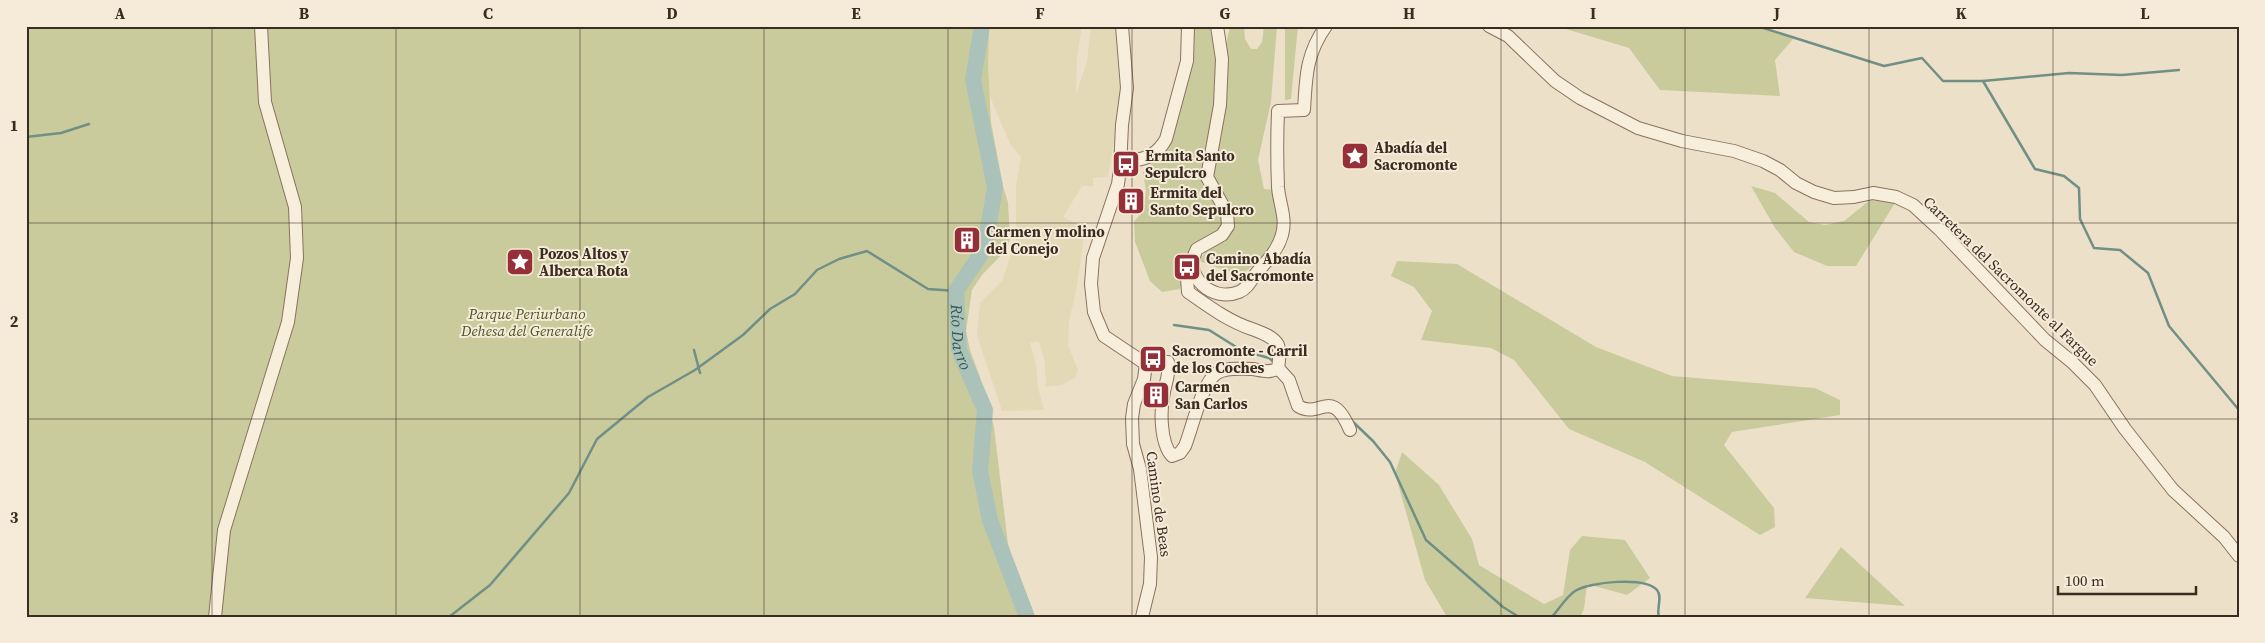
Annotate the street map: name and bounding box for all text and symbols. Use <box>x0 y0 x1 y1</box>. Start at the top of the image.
text: A <box>115 2 126 24</box>
text: B <box>299 2 310 24</box>
text: C <box>483 2 493 24</box>
text: D <box>666 2 678 24</box>
text: E <box>851 2 861 24</box>
text: F <box>1035 2 1045 24</box>
text: G <box>1220 2 1231 24</box>
text: H <box>1403 2 1415 24</box>
text: I <box>1590 2 1596 24</box>
text: J <box>1773 2 1780 24</box>
text: K <box>1955 2 1967 24</box>
text: L <box>2140 2 2150 24</box>
text: 1 <box>10 114 18 136</box>
place label: Abadía del Sacromonte <box>1374 137 1458 175</box>
place icon: Abadía del Sacromonte <box>1340 141 1370 171</box>
place label: Ermita Santo Sepulcro <box>1145 145 1235 183</box>
bus stop icon: Ermita Santo Sepulcro <box>1111 149 1141 179</box>
place label: Ermita del Santo Sepulcro <box>1150 182 1254 220</box>
building icon: Ermita del Santo Sepulcro <box>1116 186 1146 216</box>
street label: Carretera del Sacromonte al Fargue <box>1919 191 2104 371</box>
place label: Carmen y molino del Conejo <box>986 221 1105 259</box>
building icon: Carmen y molino del Conejo <box>952 225 982 255</box>
place label: Pozos Altos y Alberca Rota <box>539 243 629 281</box>
place icon: Pozos Altos y Alberca Rota <box>505 247 535 277</box>
place label: Camino Abadía del Sacromonte <box>1206 248 1314 286</box>
bus stop icon: Camino Abadía del Sacromonte <box>1172 252 1202 282</box>
park label: Parque Periurbano Dehesa del Generalife <box>460 303 593 341</box>
water label: Río Darro <box>946 303 977 373</box>
text: 2 <box>10 310 19 332</box>
place label: Sacromonte - Carril de los Coches <box>1172 340 1308 378</box>
bus stop icon: Sacromonte - Carril de los Coches <box>1138 344 1168 374</box>
place label: Carmen San Carlos <box>1175 376 1248 414</box>
building icon: Carmen San Carlos <box>1141 380 1171 410</box>
street label: Camino de Beas <box>1141 450 1177 558</box>
text: 3 <box>10 506 19 528</box>
scale bar <box>2058 563 2195 595</box>
text: 100 m <box>2065 570 2105 591</box>

